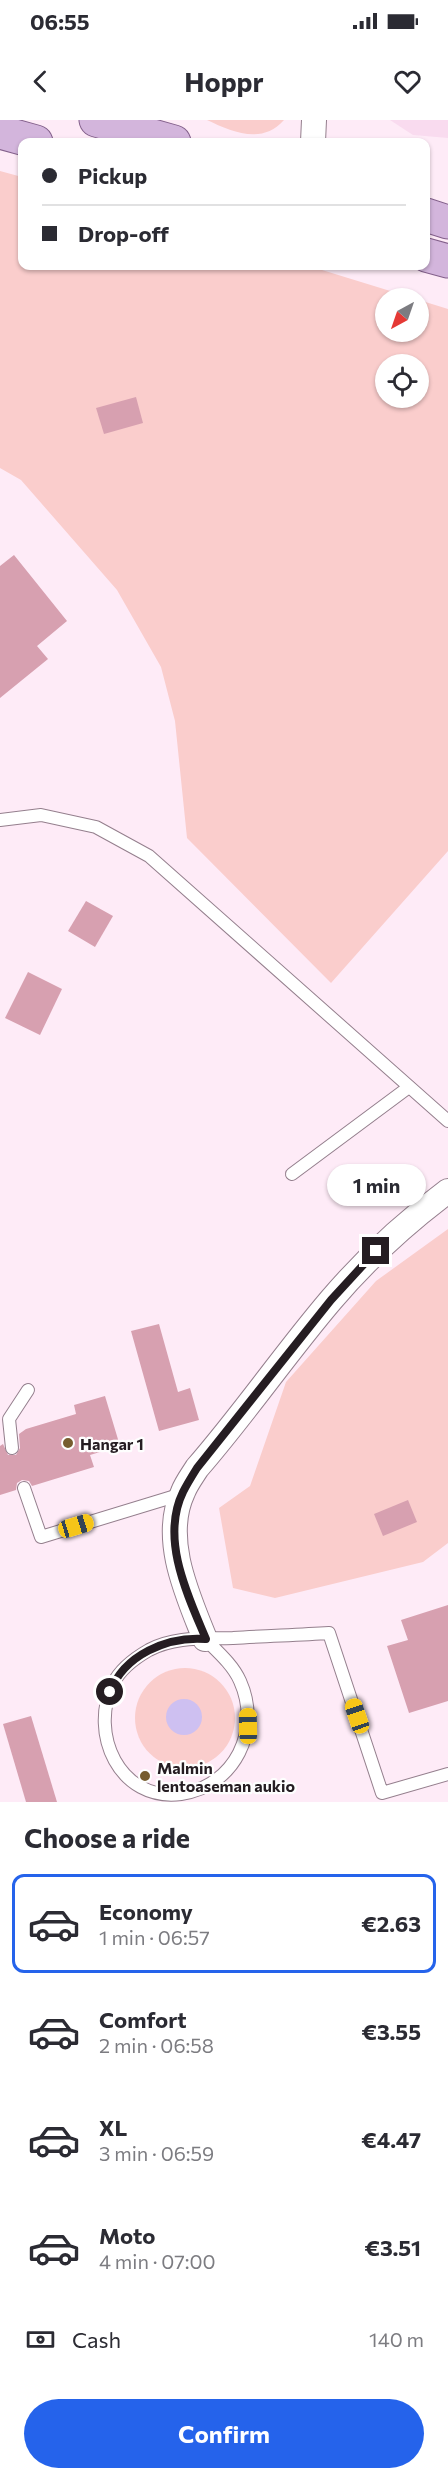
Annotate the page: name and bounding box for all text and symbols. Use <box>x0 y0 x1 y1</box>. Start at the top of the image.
text: 06:55 <box>30 8 90 35</box>
icon: back <box>24 65 57 98</box>
text: Hoppr <box>184 65 264 98</box>
icon: heart <box>391 65 424 98</box>
text: Pickup <box>78 162 147 189</box>
text: Drop-off <box>78 220 169 247</box>
north arrow <box>375 288 429 342</box>
map controls <box>375 288 429 408</box>
button: locate <box>375 354 429 408</box>
callout: 1 min <box>326 1164 425 1206</box>
text: 1 min <box>353 1173 400 1197</box>
route end <box>362 1237 389 1264</box>
place label: Hangar 1 <box>80 1434 144 1453</box>
marker: Hangar 1 <box>61 1436 75 1450</box>
car <box>56 1512 96 1540</box>
route start <box>96 1678 123 1705</box>
car <box>343 1696 371 1736</box>
car <box>239 1708 257 1744</box>
place label: Malmin lentoaseman aukio <box>157 1758 296 1795</box>
marker: Malmin lentoaseman aukio <box>138 1769 152 1783</box>
text: Choose a ride <box>24 1821 190 1854</box>
icon: car <box>27 1897 81 1951</box>
text: Economy <box>99 1898 193 1925</box>
text: €2.63 <box>361 1910 421 1937</box>
text: 1 min · 06:57 <box>99 1925 210 1949</box>
icon: car <box>27 2005 81 2059</box>
text: Comfort <box>99 2006 187 2033</box>
text: €3.55 <box>362 2018 421 2045</box>
text: 2 min · 06:58 <box>99 2033 214 2057</box>
icon: car <box>27 2113 81 2167</box>
text: XL <box>99 2114 127 2141</box>
text: €4.47 <box>361 2126 421 2153</box>
text: 3 min · 06:59 <box>99 2141 214 2165</box>
icon: car <box>27 2221 81 2275</box>
text: Moto <box>99 2222 155 2249</box>
text: €3.51 <box>364 2234 421 2261</box>
text: 4 min · 07:00 <box>99 2249 216 2273</box>
icon: cash <box>24 2323 57 2356</box>
text: Cash <box>72 2326 121 2353</box>
text: 140 m <box>369 2327 424 2351</box>
button: Confirm <box>24 2399 424 2468</box>

